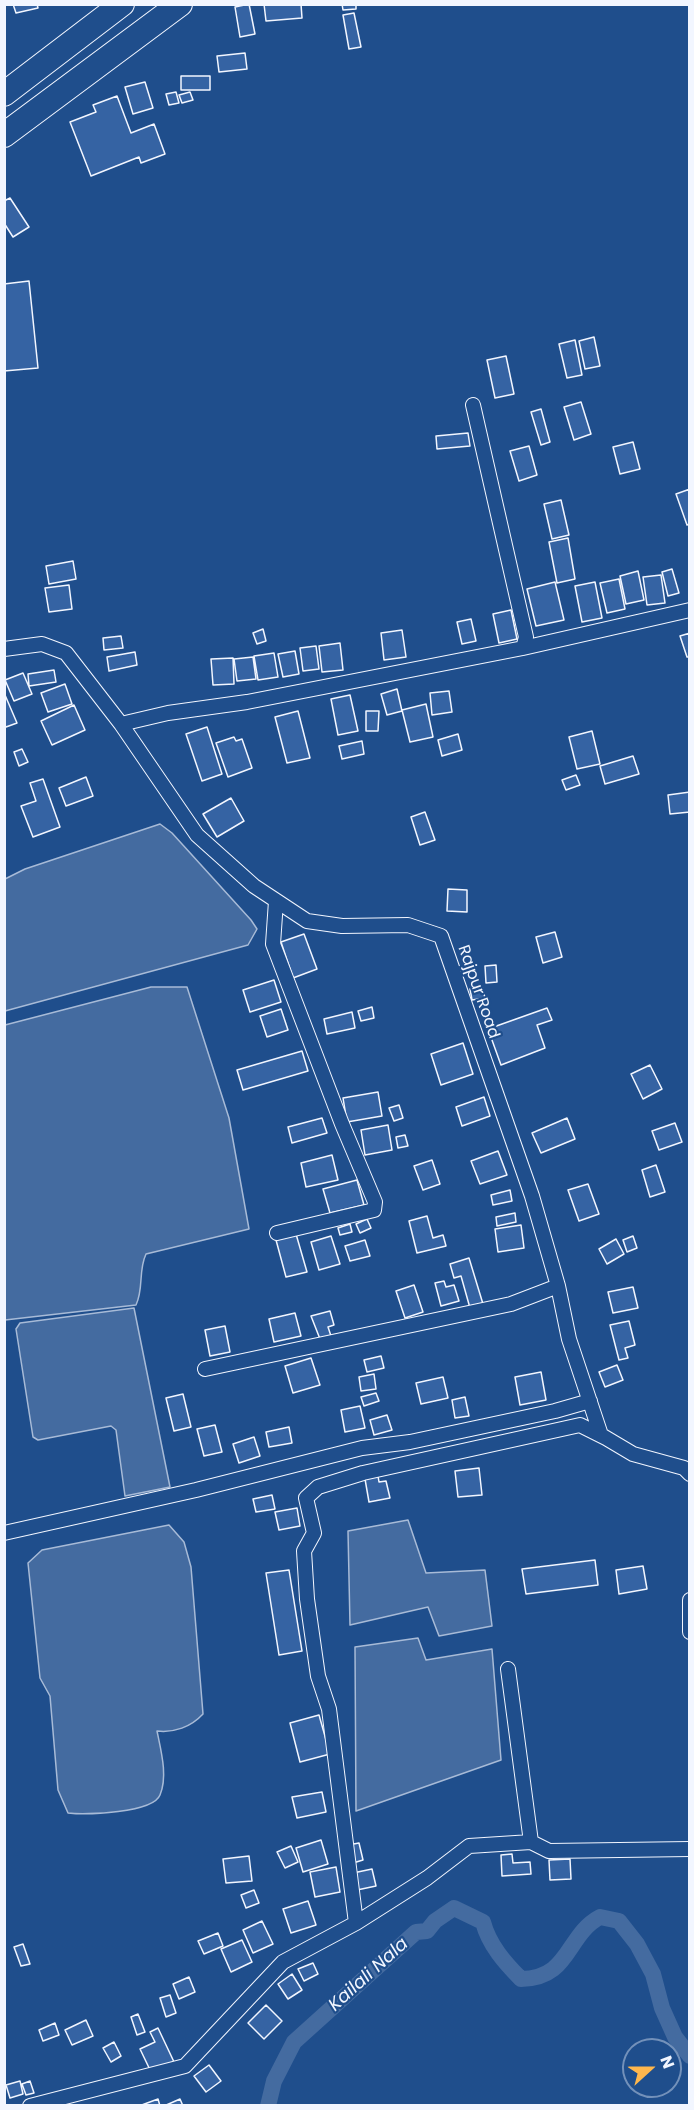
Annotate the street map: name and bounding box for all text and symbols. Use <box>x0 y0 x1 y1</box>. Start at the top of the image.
street label: Rajpur Road <box>453 943 503 1041</box>
water label: Kailali Nala <box>325 1934 413 2016</box>
north arrow <box>622 2038 682 2098</box>
text: N <box>655 2052 680 2072</box>

